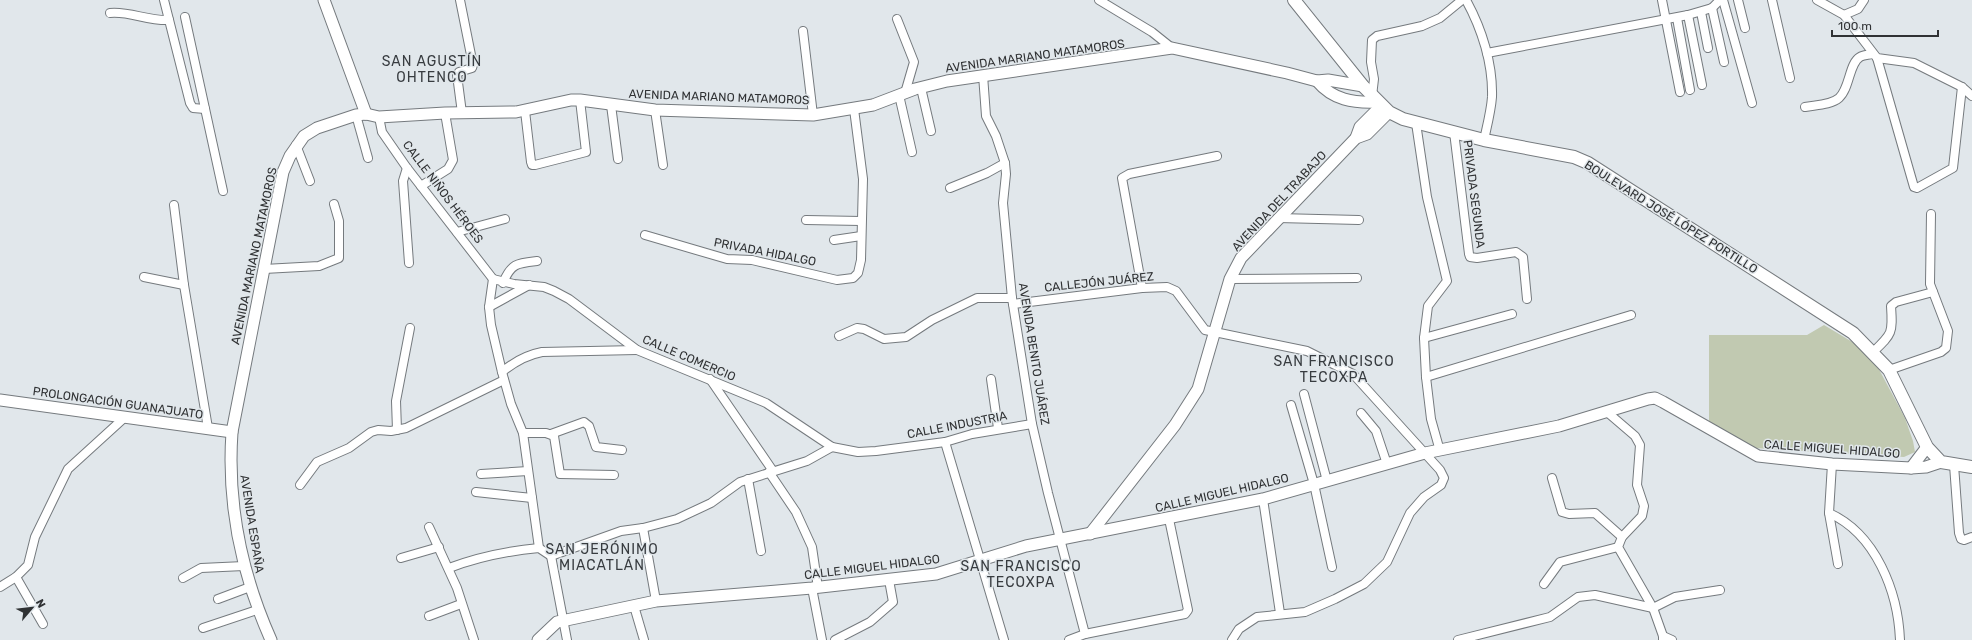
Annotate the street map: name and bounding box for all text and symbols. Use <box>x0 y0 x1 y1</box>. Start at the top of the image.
scale bar <box>1832 12 1938 38</box>
text: 100 m <box>1838 19 1872 33</box>
street label: AVENIDA MARIANO MATAMOROS <box>944 36 1126 76</box>
district label: SAN AGUSTÍN OHTENCO <box>382 52 482 86</box>
street label: AVENIDA MARIANO MATAMOROS <box>628 87 810 107</box>
street label: CALLE NIÑOS HÉROES <box>400 138 486 246</box>
street label: PRIVADA SEGUNDA <box>1460 139 1488 249</box>
street label: AVENIDA DEL TRABAJO <box>1229 148 1329 254</box>
street label: BOULEVARD JOSÉ LÓPEZ PORTILLO <box>1582 158 1760 276</box>
street label: AVENIDA MARIANO MATAMOROS <box>228 166 280 346</box>
street label: PRIVADA HIDALGO <box>713 235 817 269</box>
street label: CALLEJÓN JUÁREZ <box>1044 269 1154 295</box>
street label: AVENIDA BENITO JUÁREZ <box>1016 282 1052 426</box>
street label: CALLE COMERCIO <box>640 332 738 384</box>
district label: SAN FRANCISCO TECOXPA <box>1273 353 1395 386</box>
street label: PROLONGACIÓN GUANAJUATO <box>32 384 204 422</box>
street label: CALLE INDUSTRIA <box>906 408 1008 442</box>
street label: CALLE MIGUEL HIDALGO <box>1763 437 1901 461</box>
street label: CALLE MIGUEL HIDALGO <box>1154 471 1290 515</box>
street label: AVENIDA ESPAÑA <box>237 474 267 574</box>
district label: SAN JERÓNIMO MIACATLÁN <box>545 540 659 574</box>
street label: CALLE MIGUEL HIDALGO <box>803 552 941 582</box>
district label: SAN FRANCISCO TECOXPA <box>960 558 1082 591</box>
north arrow <box>12 588 52 628</box>
text: N <box>33 597 48 610</box>

